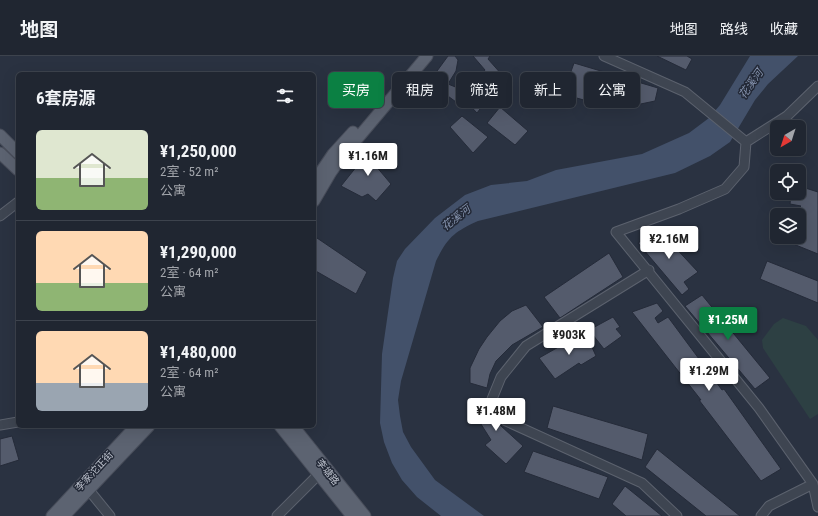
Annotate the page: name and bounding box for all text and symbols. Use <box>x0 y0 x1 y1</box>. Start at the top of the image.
text: 地图 <box>20 18 58 41</box>
text: 地图 <box>670 21 698 37</box>
text: 路线 <box>720 21 748 37</box>
text: 收藏 <box>770 21 798 37</box>
water label: 花溪河 <box>736 65 767 101</box>
chip: 买房 <box>328 72 384 108</box>
chip: 租房 <box>392 72 448 108</box>
chip: 筛选 <box>456 72 512 108</box>
chip: 新上 <box>520 72 576 108</box>
chip: 公寓 <box>584 72 640 108</box>
icon: filters <box>274 85 296 107</box>
text: 6套房源 <box>36 88 96 108</box>
north arrow <box>770 120 806 156</box>
map controls <box>770 120 806 244</box>
text: ¥1,250,000 <box>160 141 237 161</box>
pin: ¥1.16M <box>335 143 401 177</box>
icon: home <box>68 146 116 194</box>
text: ¥1.16M <box>348 148 388 163</box>
text: 2室 · 52 m² <box>160 164 218 179</box>
button: locate <box>770 164 806 200</box>
text: 公寓 <box>160 183 186 198</box>
water label: 花溪河 <box>439 201 475 233</box>
button: layers <box>770 208 806 244</box>
pin: ¥2.16M <box>636 226 702 260</box>
text: ¥2.16M <box>649 231 689 246</box>
text: ¥1,290,000 <box>160 242 237 262</box>
icon: home <box>68 247 116 295</box>
text: 2室 · 64 m² <box>160 265 218 280</box>
text: 公寓 <box>160 284 186 299</box>
pin: ¥1.25M <box>695 307 761 341</box>
text: ¥1.25M <box>708 312 748 327</box>
pin: ¥903K <box>541 322 597 356</box>
text: ¥903K <box>552 327 586 342</box>
text: ¥1,480,000 <box>160 342 237 362</box>
icon: home <box>68 347 116 395</box>
pin: ¥1.29M <box>676 358 742 392</box>
text: ¥1.29M <box>689 363 729 378</box>
text: 2室 · 64 m² <box>160 365 218 380</box>
text: 公寓 <box>160 384 186 399</box>
pin: ¥1.48M <box>463 398 529 432</box>
text: ¥1.48M <box>476 403 516 418</box>
street label: 李家沱正街 <box>73 449 115 493</box>
street label: 李塘路 <box>314 457 342 487</box>

